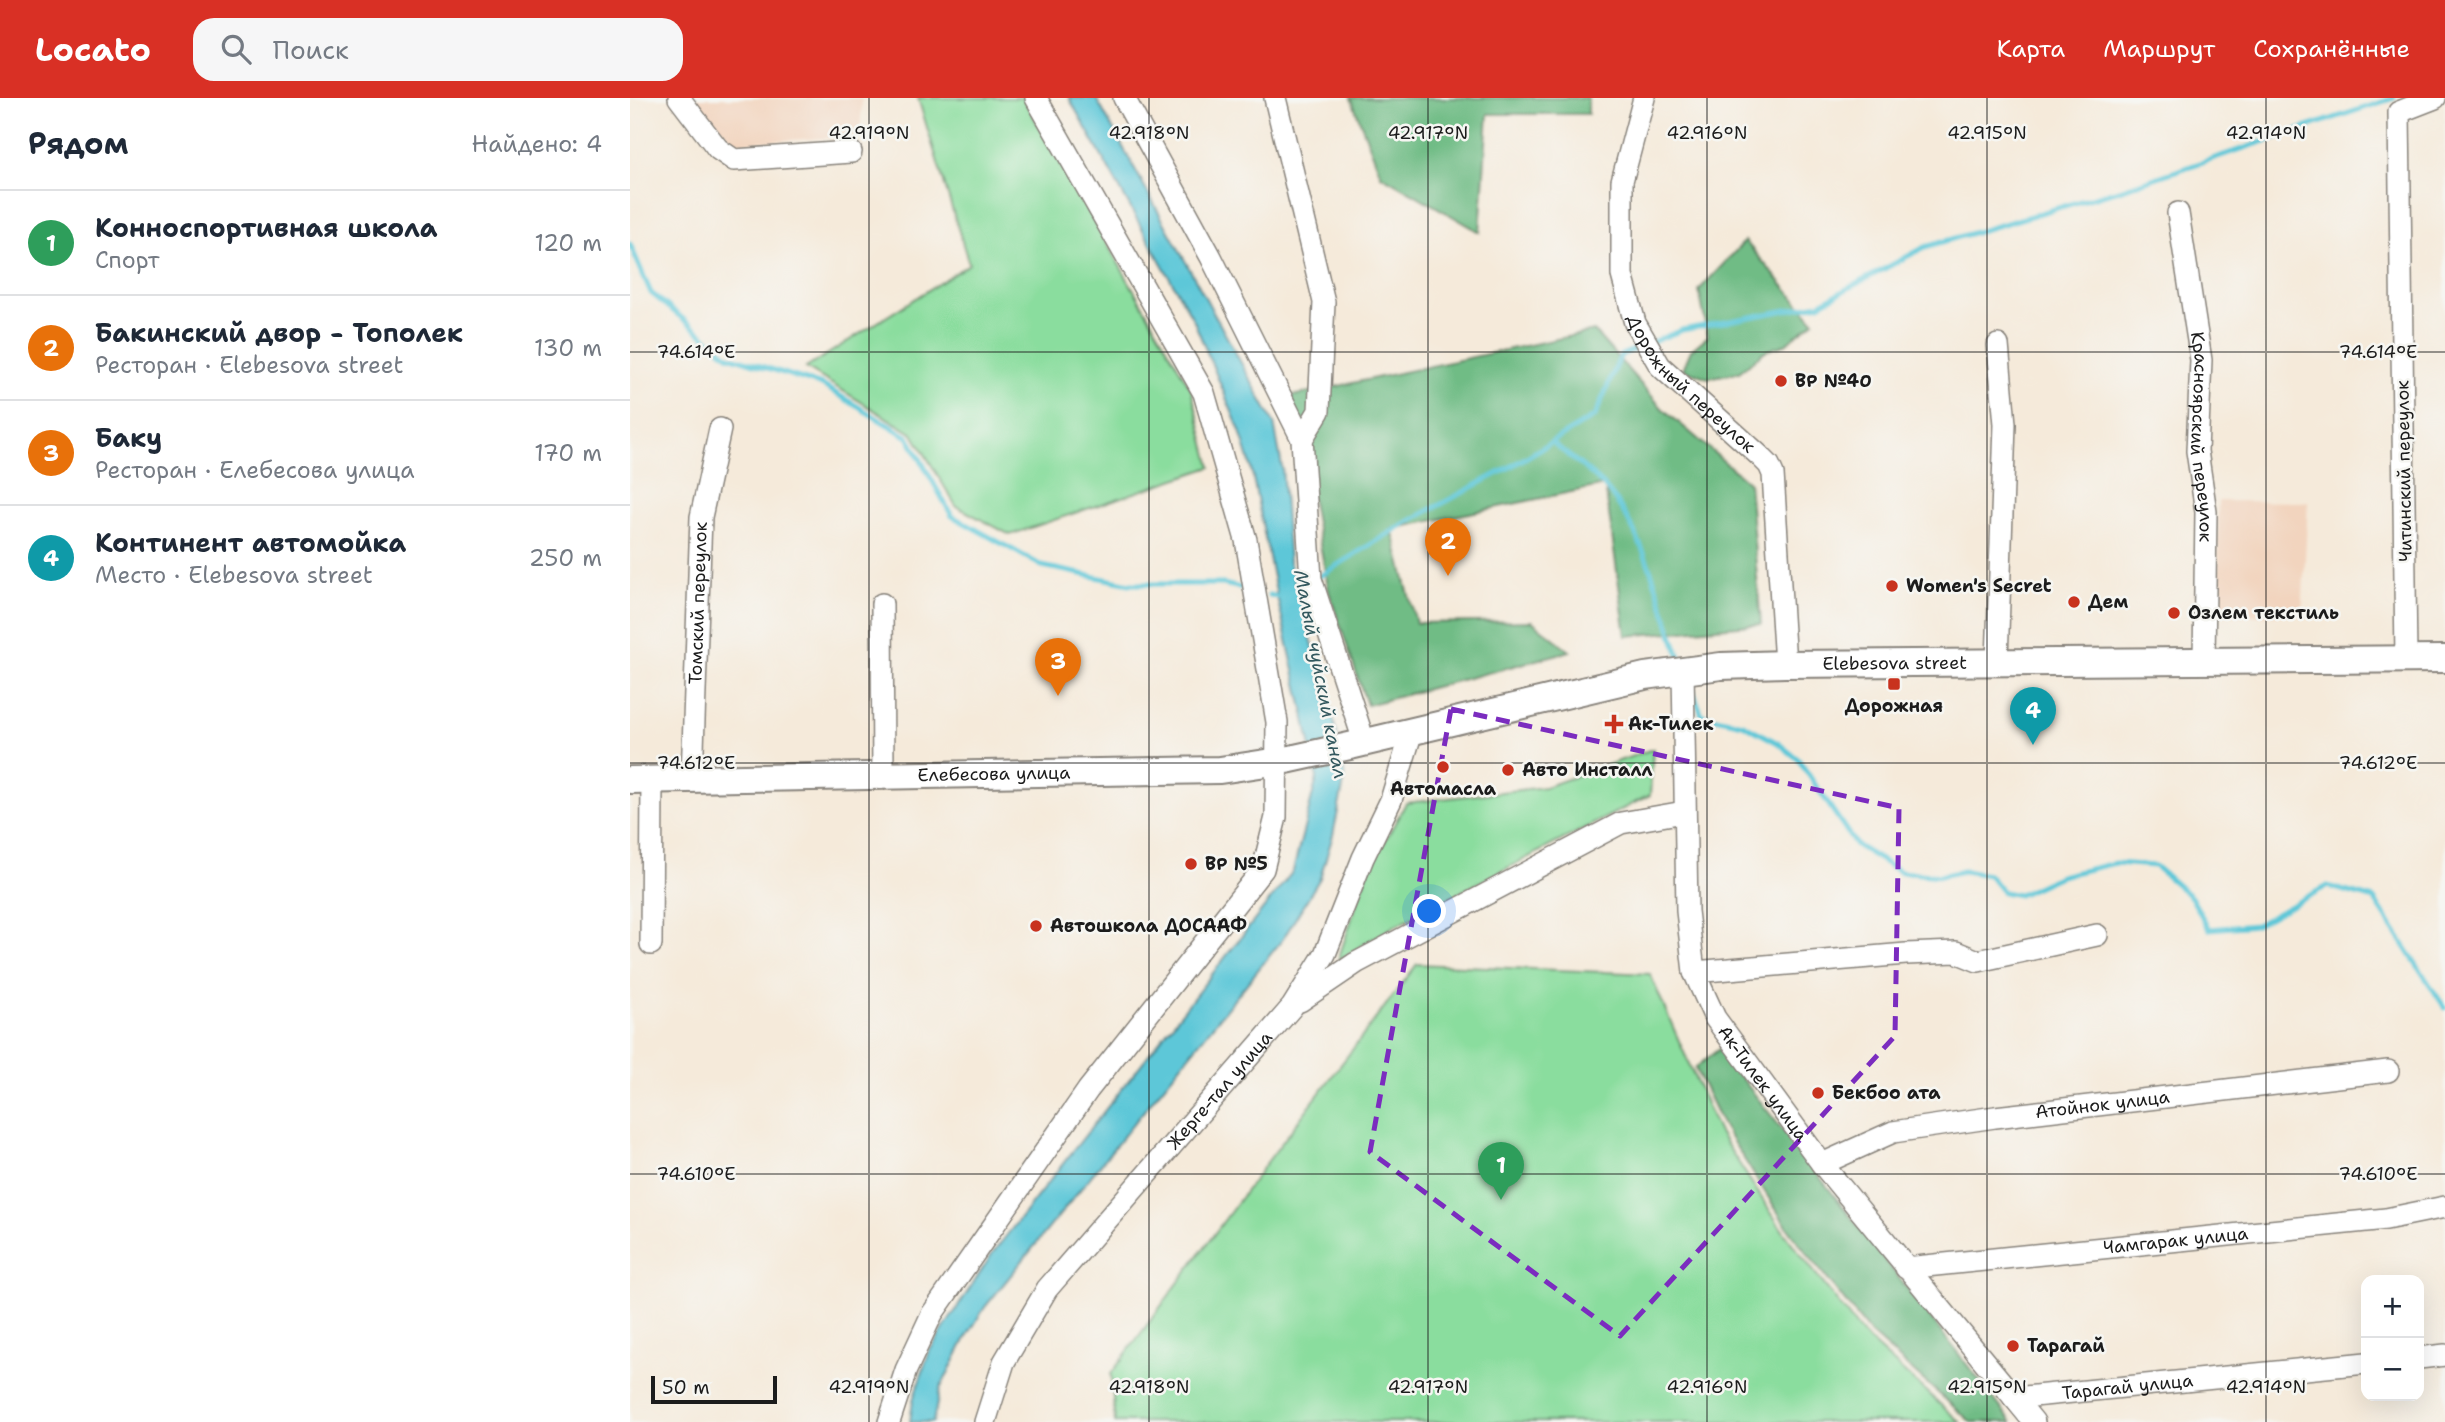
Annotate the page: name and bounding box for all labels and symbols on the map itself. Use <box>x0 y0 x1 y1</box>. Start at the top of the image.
text: 42.919°N <box>829 121 909 145</box>
text: 42.918°N <box>1108 121 1190 145</box>
text: 42.917°N <box>1388 121 1468 145</box>
text: 42.916°N <box>1667 121 1747 145</box>
text: 42.915°N <box>1947 121 2027 145</box>
text: 42.914°N <box>2226 121 2306 145</box>
street label: Дорожный переулок <box>1622 313 1761 458</box>
street label: Красноярский переулок <box>2185 330 2218 543</box>
text: 74.614°E <box>657 340 735 364</box>
text: 74.614°E <box>2339 340 2417 364</box>
place label: BP №40 <box>1795 369 1872 393</box>
marker: BP №40 <box>1773 373 1789 389</box>
street label: Читинский переулок <box>2390 380 2418 562</box>
pin: 2 <box>1425 518 1471 576</box>
street label: Томский переулок <box>683 521 713 685</box>
water label: Малый чуйский канал <box>1288 567 1353 781</box>
place label: Women's Secret <box>1906 574 2052 598</box>
marker: Women's Secret <box>1884 578 1900 594</box>
place label: Дем <box>2088 590 2128 614</box>
marker: Дем <box>2066 594 2082 610</box>
place label: Озлем текстиль <box>2188 601 2339 625</box>
marker: Озлем текстиль <box>2166 605 2182 621</box>
pin: 3 <box>1035 638 1081 696</box>
street label: Elebesova street <box>1822 651 1967 676</box>
marker: Дорожная <box>1886 676 1902 692</box>
pin: 4 <box>2010 687 2056 745</box>
place label: Дорожная <box>1845 694 1943 718</box>
place label: Ак-Тилек <box>1628 712 1714 736</box>
marker: Ак-Тилек <box>1606 716 1622 732</box>
text: 74.612°E <box>657 751 735 775</box>
text: 74.612°E <box>2339 751 2417 775</box>
place label: Авто Инсталл <box>1522 758 1652 782</box>
marker: Автомасла <box>1435 759 1451 775</box>
street label: Елебесова улица <box>917 761 1071 787</box>
marker: Авто Инсталл <box>1500 762 1516 778</box>
place label: Автомасла <box>1390 777 1497 801</box>
place label: BP №5 <box>1205 852 1268 876</box>
marker: BP №5 <box>1183 856 1199 872</box>
your location <box>1412 894 1446 928</box>
place label: Автошкола ДОСААФ <box>1050 914 1247 938</box>
marker: Автошкола ДОСААФ <box>1028 918 1044 934</box>
street label: Ак-Тилек улица <box>1712 1021 1813 1146</box>
street label: Жерге-тал улица <box>1162 1026 1278 1154</box>
place label: Бекбоо ата <box>1832 1081 1941 1105</box>
marker: Бекбоо ата <box>1810 1085 1826 1101</box>
street label: Атойнок улица <box>2034 1085 2171 1124</box>
pin: 1 <box>1478 1142 1524 1200</box>
text: 74.610°E <box>656 1162 736 1186</box>
text: 74.610°E <box>2338 1162 2418 1186</box>
street label: Чамгарак улица <box>2102 1221 2249 1260</box>
place label: Тарагай <box>2027 1334 2105 1358</box>
marker: Тарагай <box>2005 1338 2021 1354</box>
street label: Тарагай улица <box>2061 1368 2194 1405</box>
scale bar <box>651 1373 777 1405</box>
text: 42.919°N <box>829 1375 909 1399</box>
text: 42.918°N <box>1108 1375 1190 1399</box>
text: 42.917°N <box>1388 1375 1468 1399</box>
text: 42.916°N <box>1667 1375 1747 1399</box>
text: 42.915°N <box>1947 1375 2027 1399</box>
text: 42.914°N <box>2226 1375 2306 1399</box>

